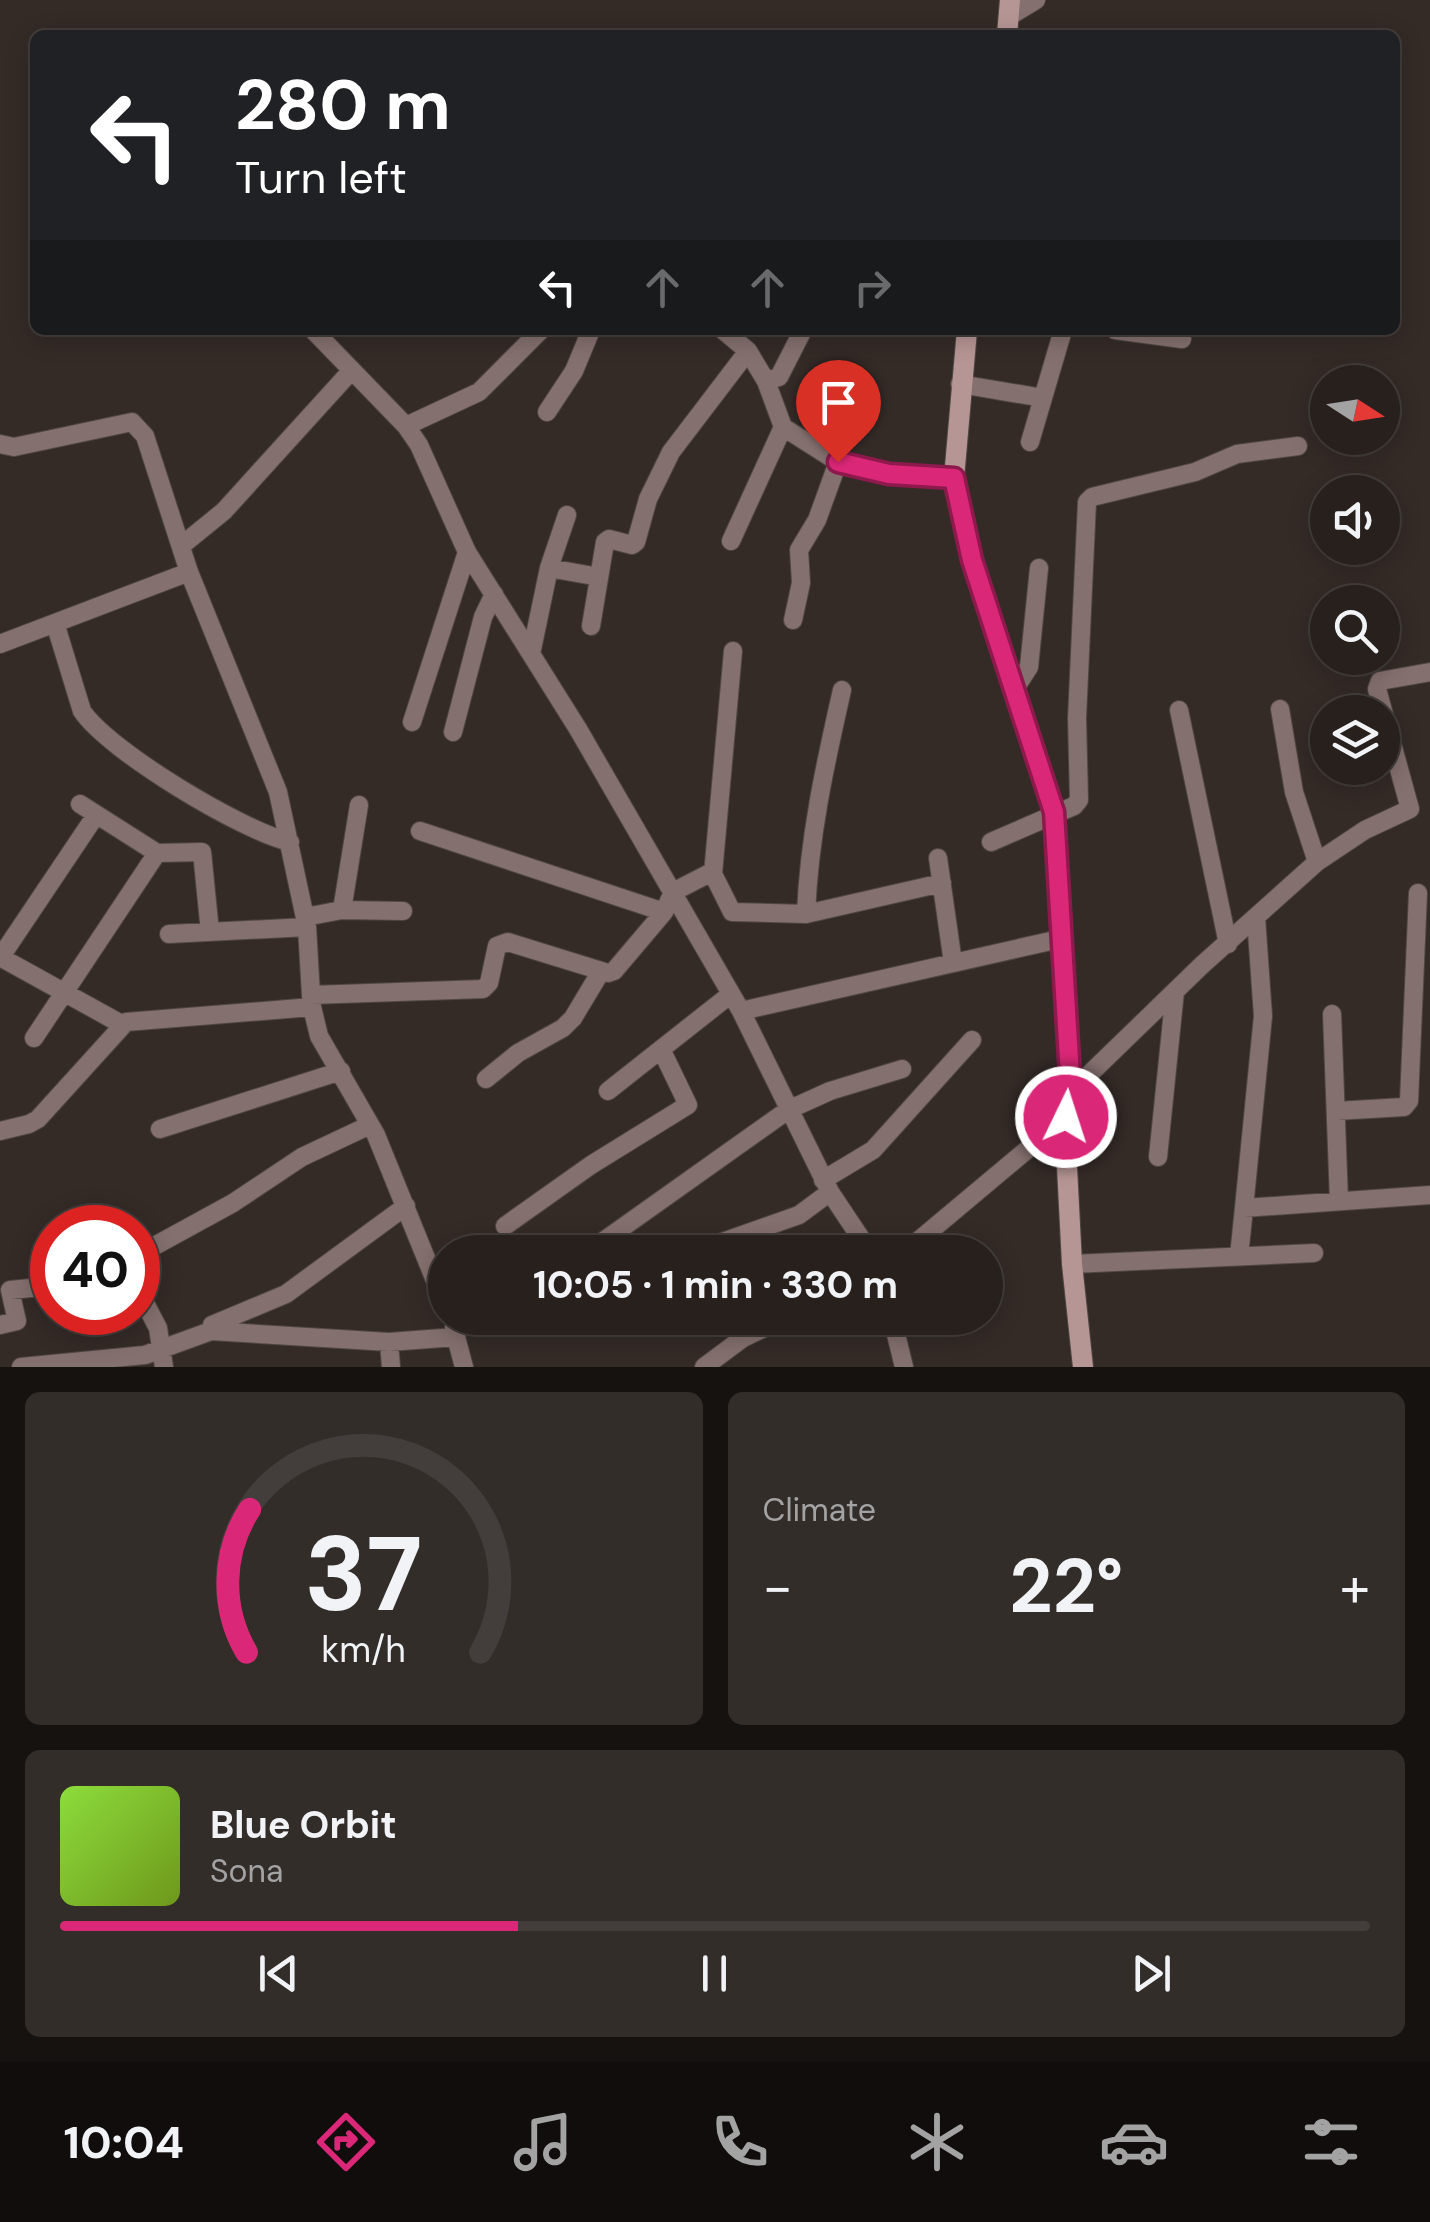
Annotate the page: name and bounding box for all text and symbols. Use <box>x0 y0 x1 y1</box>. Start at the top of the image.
text: 280 m <box>235 60 451 151</box>
icon: left <box>70 70 200 200</box>
text: Turn left <box>235 148 407 207</box>
icon: left <box>530 260 585 315</box>
icon: ahead <box>635 260 690 315</box>
icon: ahead <box>740 260 795 315</box>
icon: right <box>845 260 900 315</box>
pin <box>796 360 881 463</box>
north arrow <box>1310 365 1400 455</box>
map controls <box>1310 365 1400 785</box>
icon: arrive <box>811 375 866 430</box>
button: sound <box>1310 475 1400 565</box>
button: search <box>1310 585 1400 675</box>
button: layers <box>1310 695 1400 785</box>
position arrow <box>1014 1065 1118 1169</box>
speed limit sign: 40 <box>30 1205 160 1335</box>
text: 10:05 · 1 min · 330 m <box>533 1260 898 1310</box>
text: Climate <box>763 1489 876 1531</box>
text: 37 <box>305 1507 423 1642</box>
text: 22° <box>1009 1538 1123 1635</box>
text: − <box>763 1551 793 1623</box>
text: + <box>1340 1551 1370 1623</box>
text: km/h <box>322 1627 406 1673</box>
text: Blue Orbit <box>210 1800 397 1850</box>
text: Sona <box>210 1850 283 1892</box>
icon: previous <box>251 1946 306 2001</box>
icon: pause <box>687 1946 742 2001</box>
icon: next <box>1124 1946 1179 2001</box>
icon: directions <box>311 2107 381 2177</box>
icon: music <box>508 2107 578 2177</box>
icon: phone <box>705 2107 775 2177</box>
icon: climate <box>902 2107 972 2177</box>
icon: car <box>1099 2107 1169 2177</box>
icon: filters <box>1296 2107 1366 2177</box>
text: 10:04 <box>64 2113 184 2172</box>

